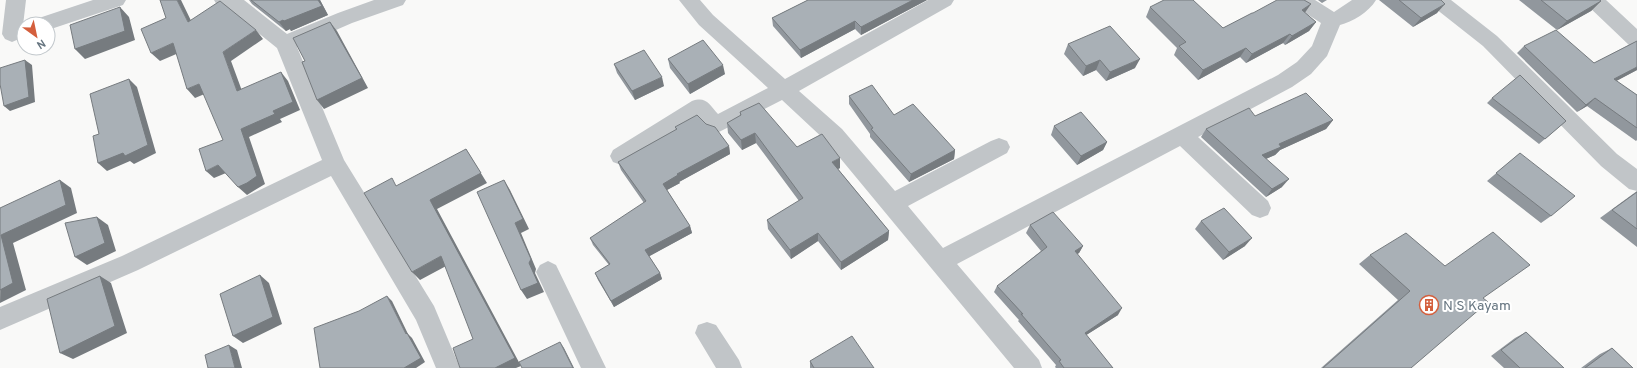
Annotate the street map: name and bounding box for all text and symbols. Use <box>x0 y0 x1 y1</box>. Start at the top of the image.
north arrow <box>16 16 56 56</box>
text: N <box>34 36 48 52</box>
building icon: N S Kayam <box>1418 294 1440 316</box>
place label: N S Kayam <box>1443 298 1511 315</box>

